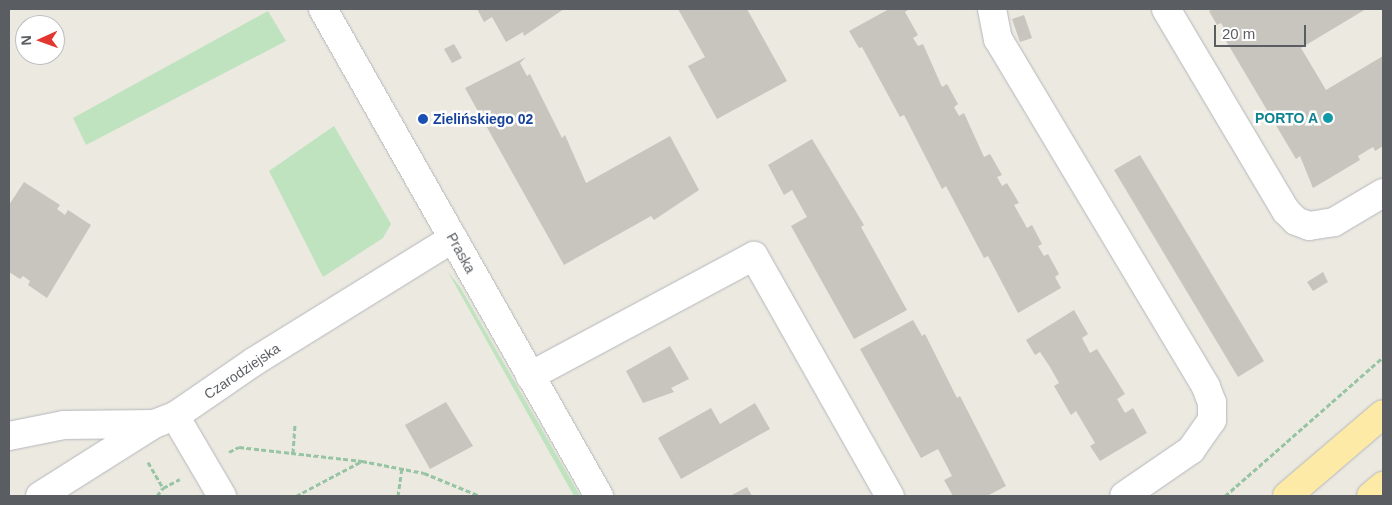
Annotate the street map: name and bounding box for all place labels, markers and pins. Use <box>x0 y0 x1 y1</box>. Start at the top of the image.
place label: PORTO A <box>1254 110 1318 126</box>
place label: Zielińskiego 02 <box>433 111 533 127</box>
marker: PORTO A <box>1322 112 1334 124</box>
marker: Zielińskiego 02 <box>417 113 429 125</box>

